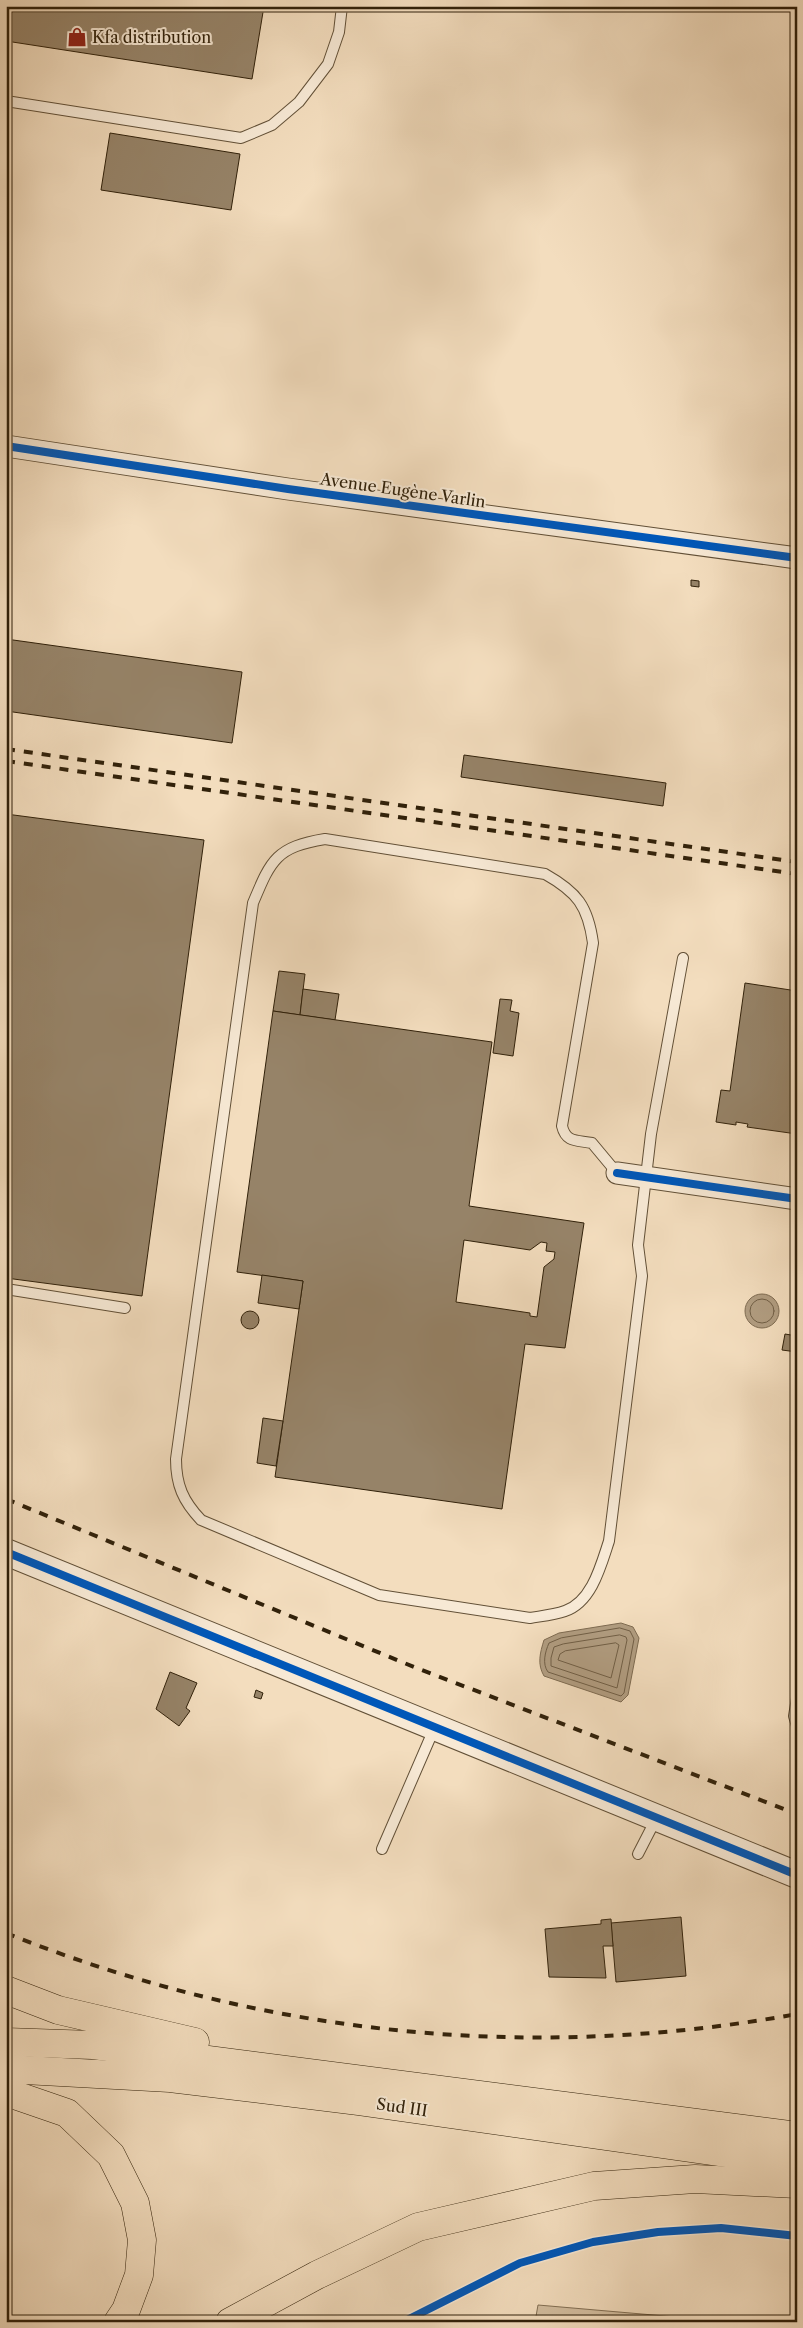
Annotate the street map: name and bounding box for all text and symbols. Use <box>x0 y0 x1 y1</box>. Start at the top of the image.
shop icon: Kfa distribution <box>66 26 88 48</box>
place label: Kfa distribution <box>92 27 211 47</box>
street label: Avenue Eugène Varlin <box>318 468 487 512</box>
street label: Sud III <box>375 2094 429 2120</box>

